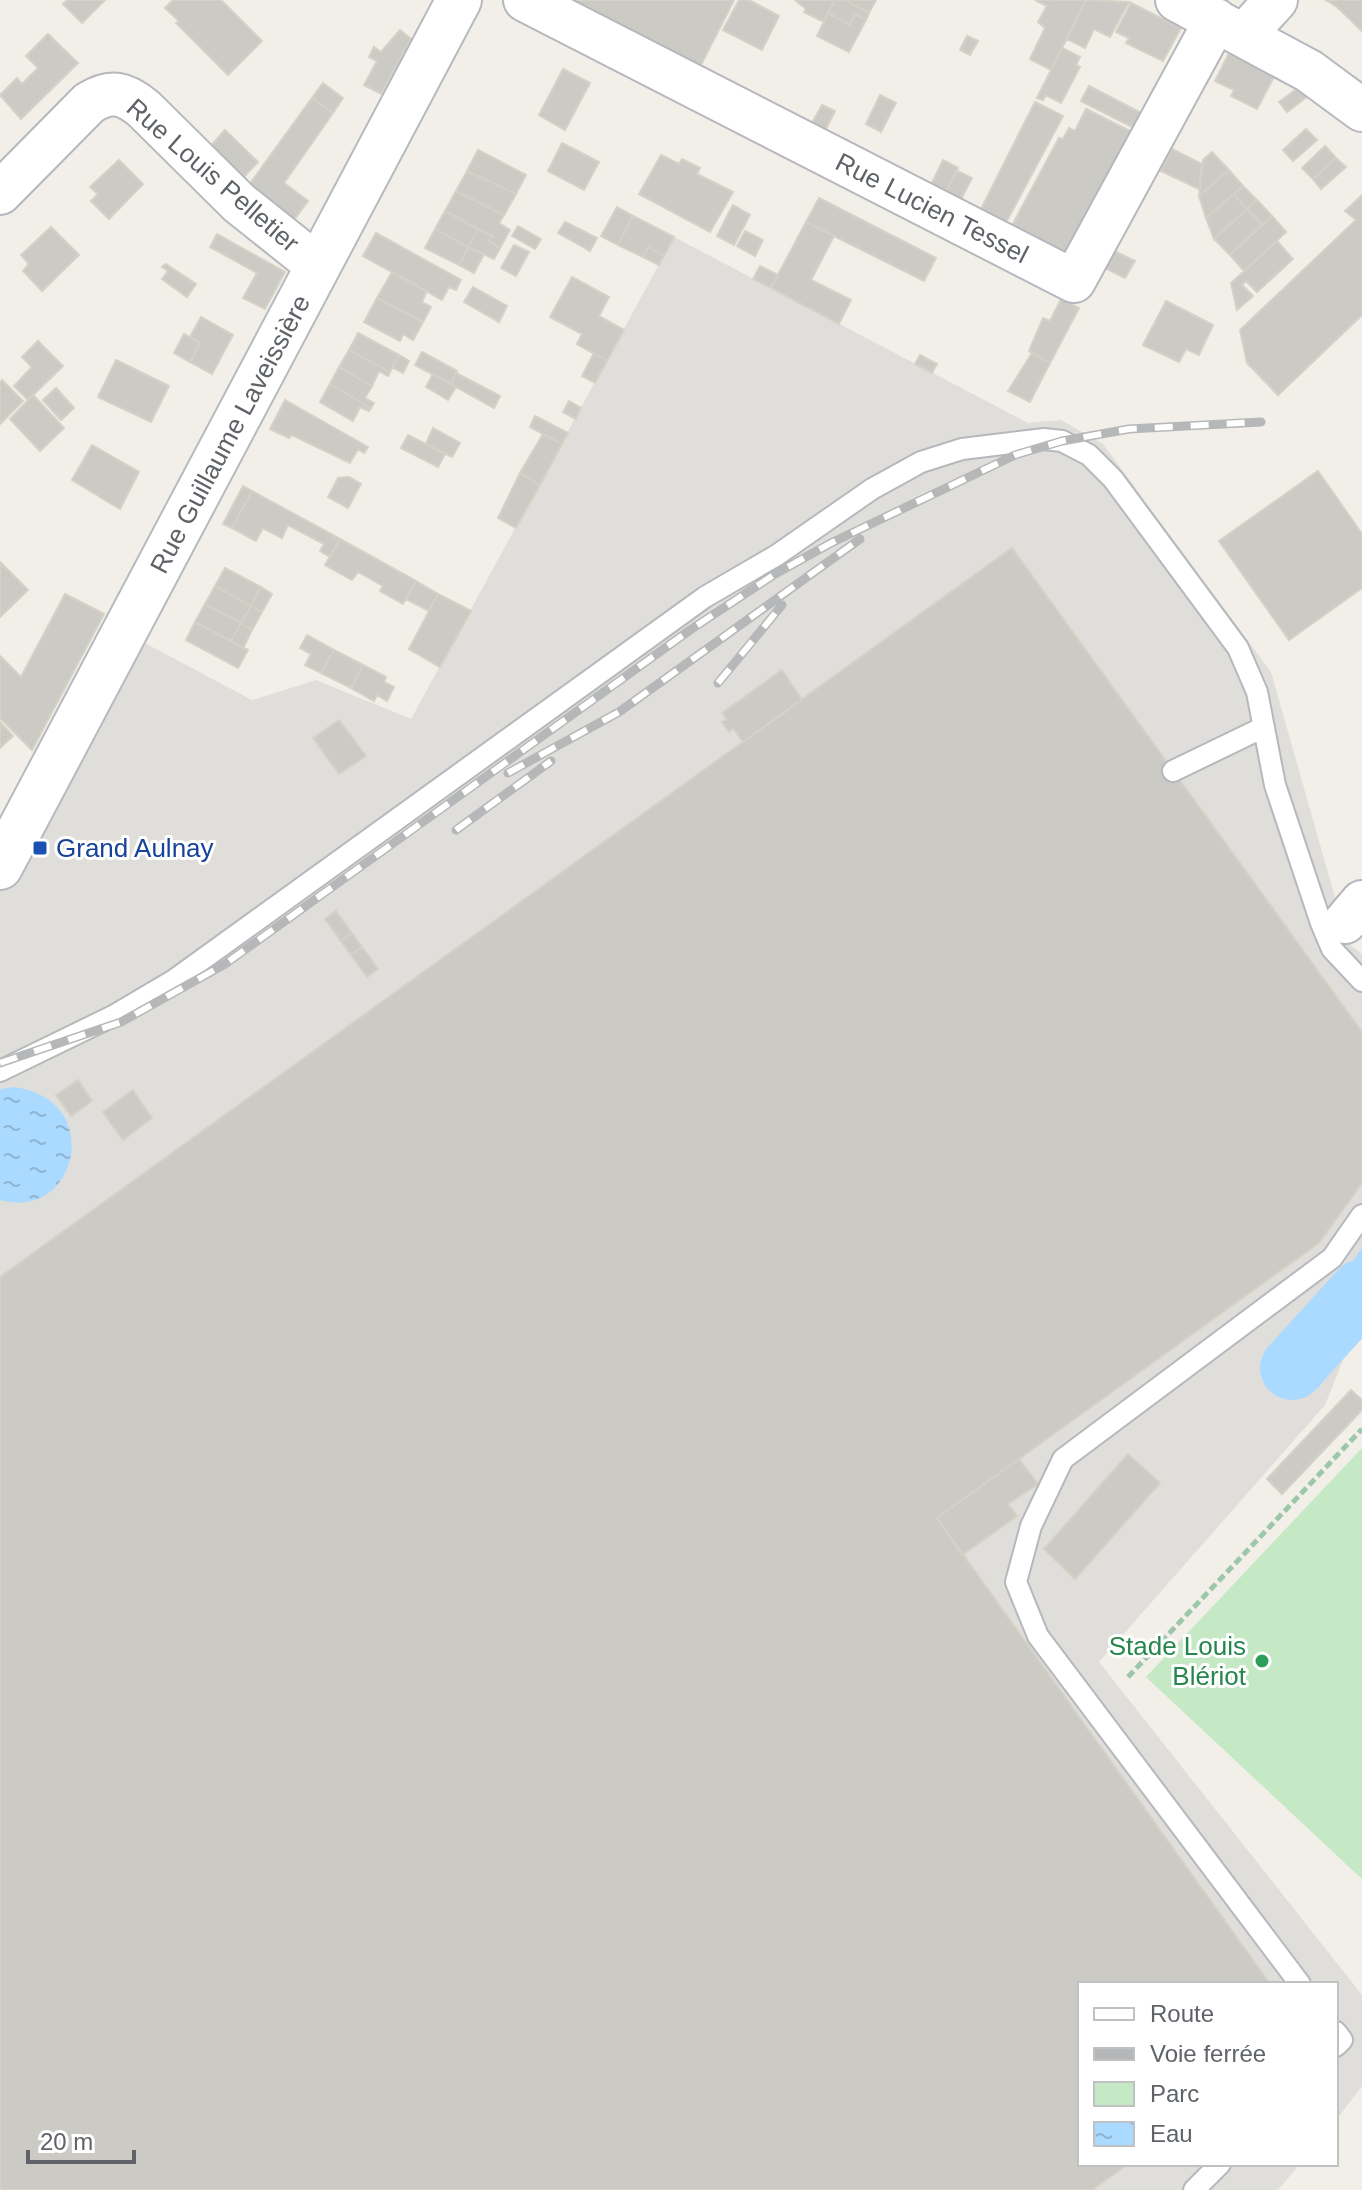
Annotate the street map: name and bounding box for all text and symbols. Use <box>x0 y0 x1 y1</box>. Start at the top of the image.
street label: Rue Louis Pelletier <box>121 92 305 258</box>
street label: Rue Lucien Tessel <box>831 147 1033 269</box>
street label: Rue Guillaume Laveissière <box>144 290 316 578</box>
place label: Grand Aulnay <box>56 833 214 863</box>
marker: Grand Aulnay <box>31 839 49 857</box>
place label: Stade Louis Blériot <box>1109 1631 1247 1691</box>
marker: Stade Louis Blériot <box>1253 1652 1271 1670</box>
legend <box>1078 1982 1338 2166</box>
text: Route <box>1150 2000 1214 2027</box>
text: Voie ferrée <box>1150 2040 1266 2067</box>
text: Parc <box>1150 2080 1199 2107</box>
scale bar <box>28 2114 134 2164</box>
text: Eau <box>1150 2120 1193 2147</box>
text: 20 m <box>40 2128 93 2155</box>

